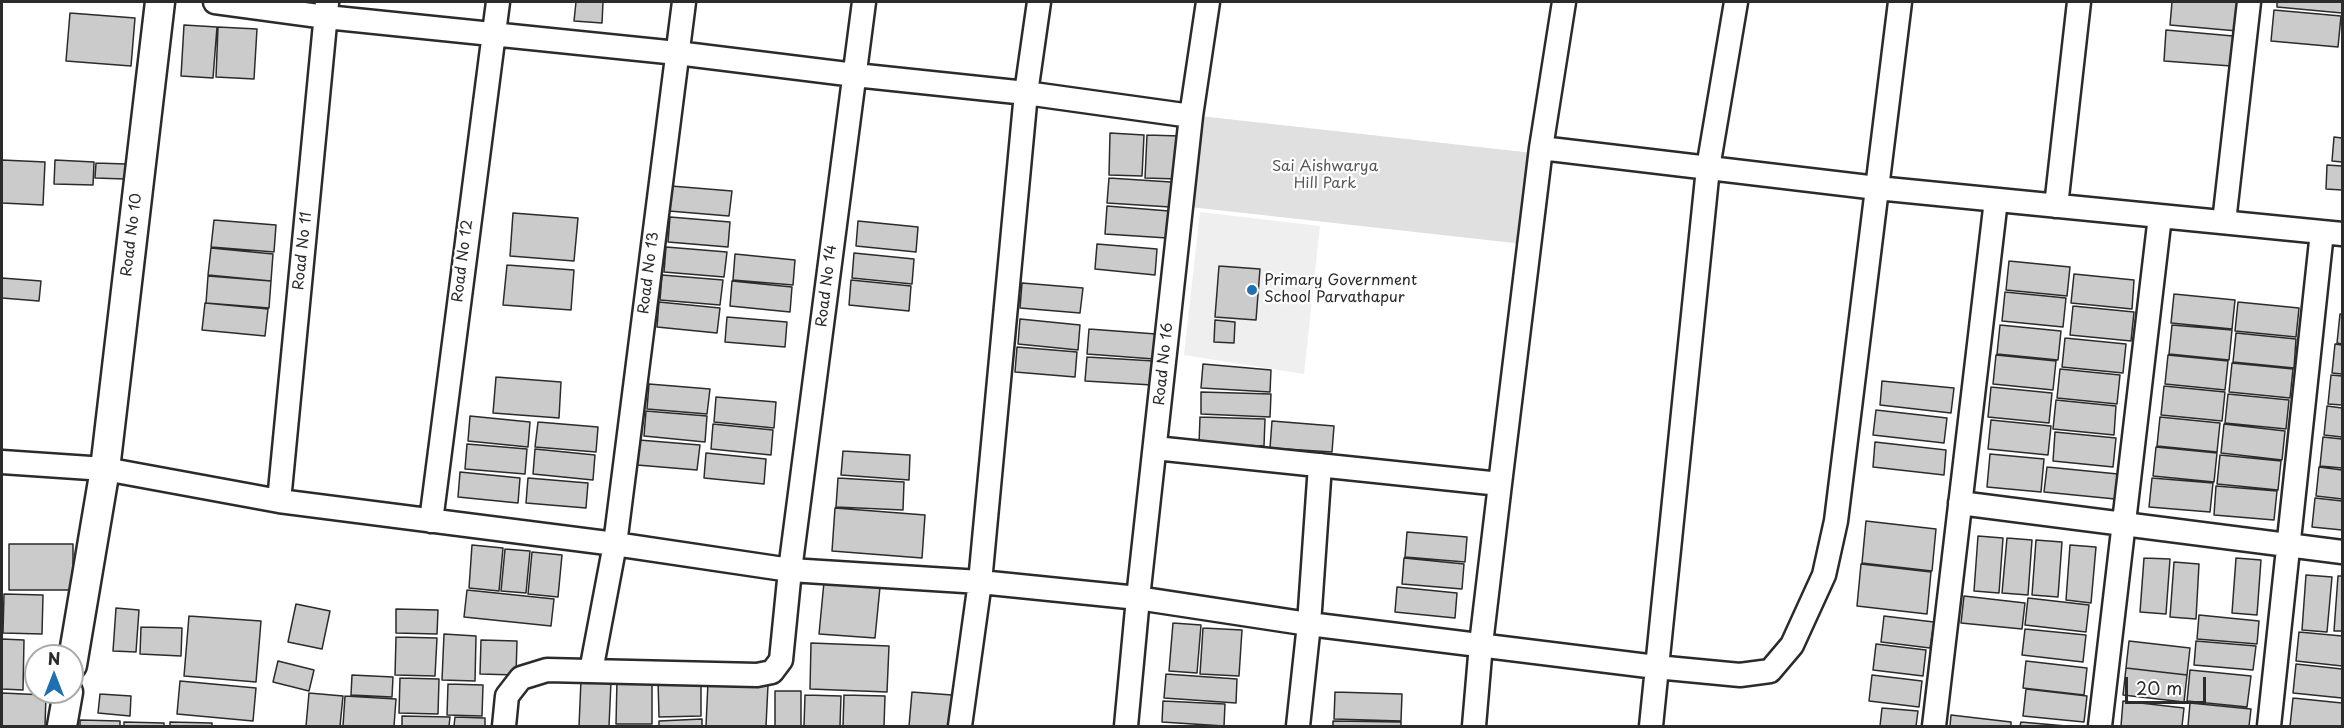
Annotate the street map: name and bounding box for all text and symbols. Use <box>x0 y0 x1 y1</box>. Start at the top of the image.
park label: Sai Aishwarya Hill Park <box>1272 158 1378 193</box>
street label: Road No 10 <box>118 192 146 278</box>
street label: Road No 11 <box>290 211 316 291</box>
street label: Road No 12 <box>449 219 477 303</box>
street label: Road No 13 <box>635 231 663 315</box>
street label: Road No 14 <box>813 244 841 328</box>
place label: Primary Government School Parvathapur <box>1264 272 1417 307</box>
marker: Primary Government School Parvathapur <box>1245 283 1259 297</box>
street label: Road No 16 <box>1151 322 1177 406</box>
north arrow <box>24 644 84 704</box>
text: N <box>48 646 60 670</box>
scale bar <box>2128 665 2209 703</box>
text: 20 m <box>2136 674 2182 701</box>

